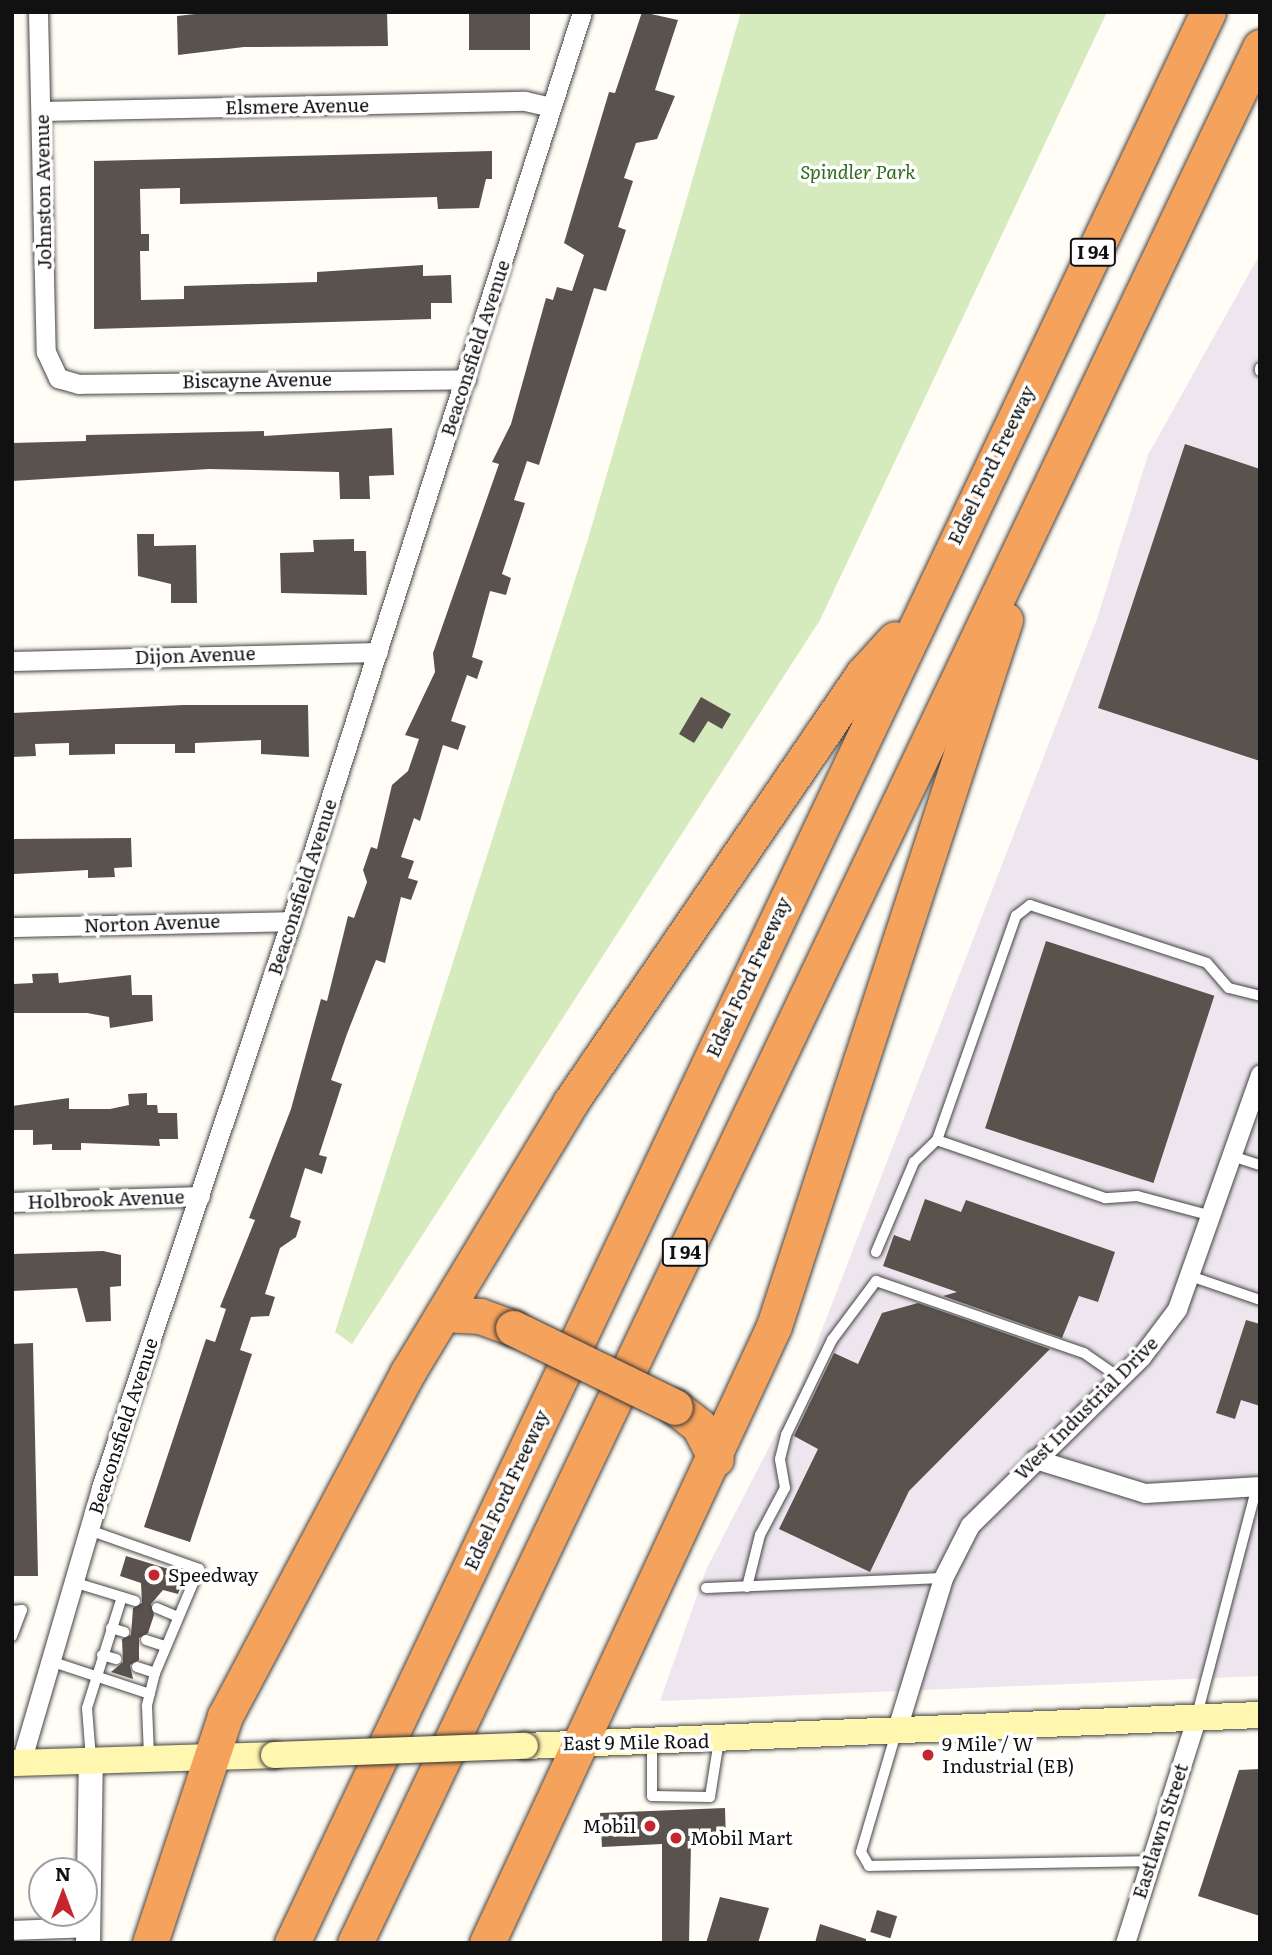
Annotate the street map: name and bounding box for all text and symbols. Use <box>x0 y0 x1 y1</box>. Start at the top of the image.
street label: Elsmere Avenue <box>225 93 369 119</box>
street label: Johnston Avenue <box>30 114 56 270</box>
park label: Spindler Park <box>800 161 916 183</box>
road number: I 94 <box>1068 238 1118 266</box>
street label: Beaconsfield Avenue <box>436 257 514 439</box>
street label: Biscayne Avenue <box>182 367 332 393</box>
street label: Edsel Ford Freeway <box>943 382 1039 548</box>
street label: Dijon Avenue <box>134 641 256 669</box>
street label: Beaconsfield Avenue <box>263 796 341 978</box>
street label: Edsel Ford Freeway <box>701 893 795 1061</box>
street label: Norton Avenue <box>83 909 221 937</box>
street label: Holbrook Avenue <box>27 1185 185 1213</box>
road number: I 94 <box>660 1238 710 1266</box>
street label: West Industrial Drive <box>1010 1332 1162 1484</box>
street label: Beaconsfield Avenue <box>84 1335 162 1517</box>
street label: Edsel Ford Freeway <box>459 1406 553 1574</box>
place label: Speedway <box>168 1564 258 1586</box>
marker: Speedway <box>146 1567 162 1583</box>
street label: East 9 Mile Road <box>562 1729 710 1755</box>
place label: 9 Mile / W Industrial (EB) <box>942 1733 1074 1777</box>
marker: 9 Mile / W Industrial (EB) <box>920 1747 936 1763</box>
street label: Eastlawn Street <box>1127 1760 1193 1902</box>
place label: Mobil <box>583 1815 636 1837</box>
marker: Mobil <box>642 1818 658 1834</box>
place label: Mobil Mart <box>690 1827 793 1849</box>
marker: Mobil Mart <box>668 1830 684 1846</box>
north arrow <box>28 1857 98 1927</box>
text: N <box>55 1859 71 1887</box>

